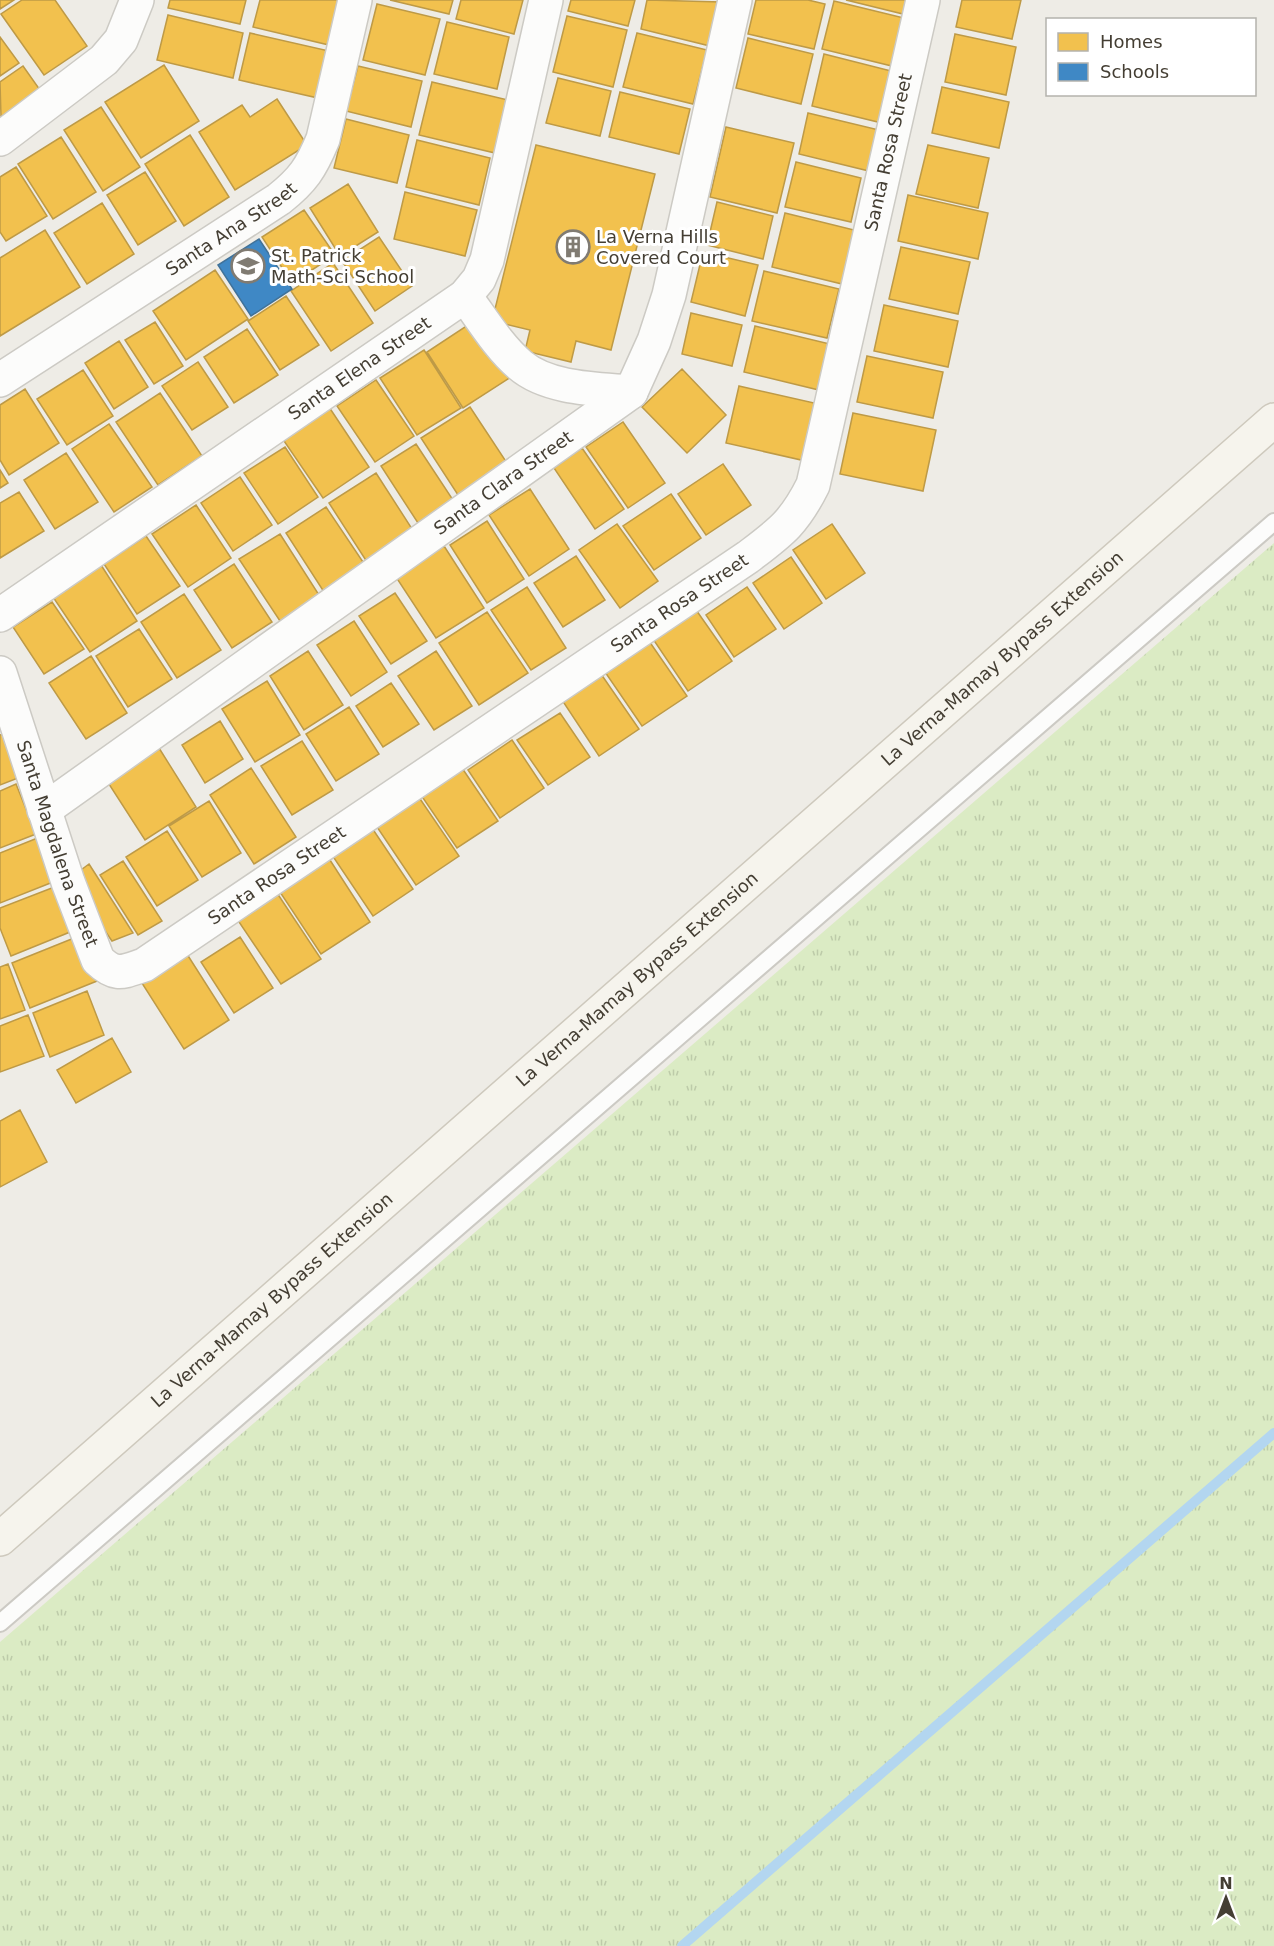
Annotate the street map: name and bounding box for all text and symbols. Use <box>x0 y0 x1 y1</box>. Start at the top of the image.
legend <box>1046 18 1256 96</box>
text: Homes <box>1100 31 1163 52</box>
text: Schools <box>1100 61 1169 82</box>
street label: Santa Rosa Street <box>860 71 916 233</box>
street label: Santa Ana Street <box>161 178 301 280</box>
place label: La Verna Hills Covered Court <box>596 226 726 268</box>
building icon: La Verna Hills Covered Court <box>555 229 591 265</box>
place label: St. Patrick Math-Sci School <box>271 245 414 287</box>
school or university icon: St. Patrick Math-Sci School <box>230 248 266 284</box>
street label: Santa Elena Street <box>284 312 434 424</box>
street label: Santa Clara Street <box>430 426 577 539</box>
street label: La Verna-Mamay Bypass Extension <box>877 547 1127 770</box>
street label: Santa Rosa Street <box>607 549 752 657</box>
street label: Santa Magdalena Street <box>13 737 103 950</box>
street label: Santa Rosa Street <box>204 821 349 929</box>
street label: La Verna-Mamay Bypass Extension <box>512 867 762 1091</box>
street label: La Verna-Mamay Bypass Extension <box>146 1188 397 1411</box>
north arrow <box>1196 1868 1256 1928</box>
text: N <box>1219 1874 1233 1893</box>

